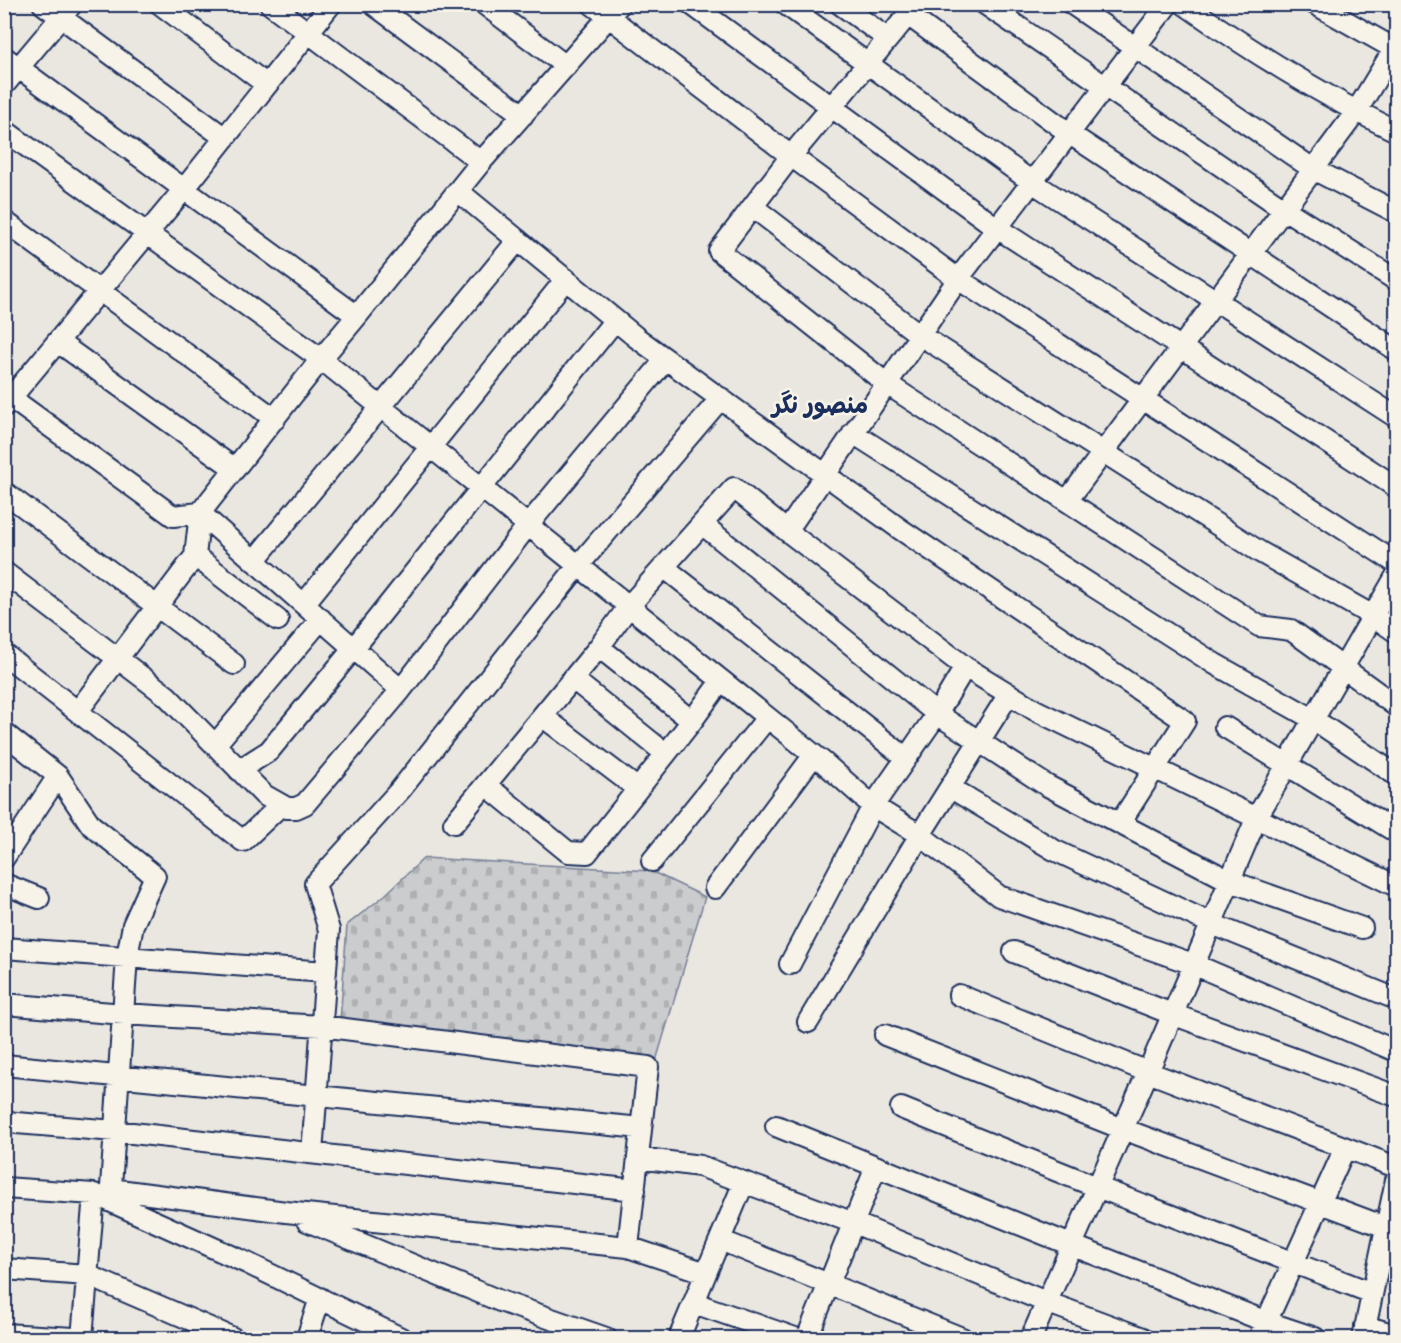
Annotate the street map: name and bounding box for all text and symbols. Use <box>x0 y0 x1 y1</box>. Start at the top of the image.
district label: منصور نگر <box>770 390 868 420</box>

